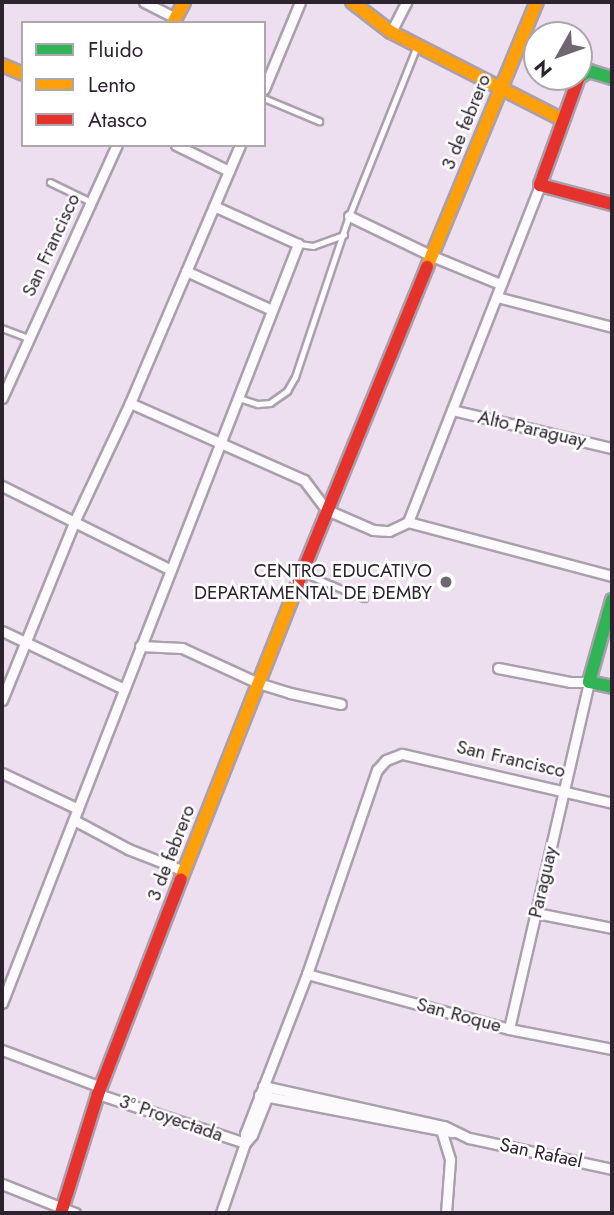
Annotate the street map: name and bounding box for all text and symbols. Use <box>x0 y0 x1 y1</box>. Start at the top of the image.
legend <box>21 21 266 147</box>
north arrow <box>523 21 593 91</box>
text: Fluido <box>88 35 143 65</box>
text: N <box>528 54 558 83</box>
text: Lento <box>88 70 136 100</box>
street label: 3 de febrero <box>437 71 495 173</box>
text: Atasco <box>88 105 147 135</box>
street label: San Francisco <box>17 190 85 300</box>
street label: Alto Paraguay <box>476 405 588 453</box>
place label: CENTRO EDUCATIVO DEPARTAMENTAL DE ÐEMBY <box>194 560 432 604</box>
marker: CENTRO EDUCATIVO DEPARTAMENTAL DE ÐEMBY <box>438 574 454 590</box>
street label: San Francisco <box>454 735 568 783</box>
street label: 3 de febrero <box>142 802 200 904</box>
street label: Paraguay <box>524 844 562 920</box>
street label: San Roque <box>414 993 504 1037</box>
street label: 3º Proyectada <box>116 1090 226 1146</box>
street label: San Rafael <box>498 1133 584 1173</box>

